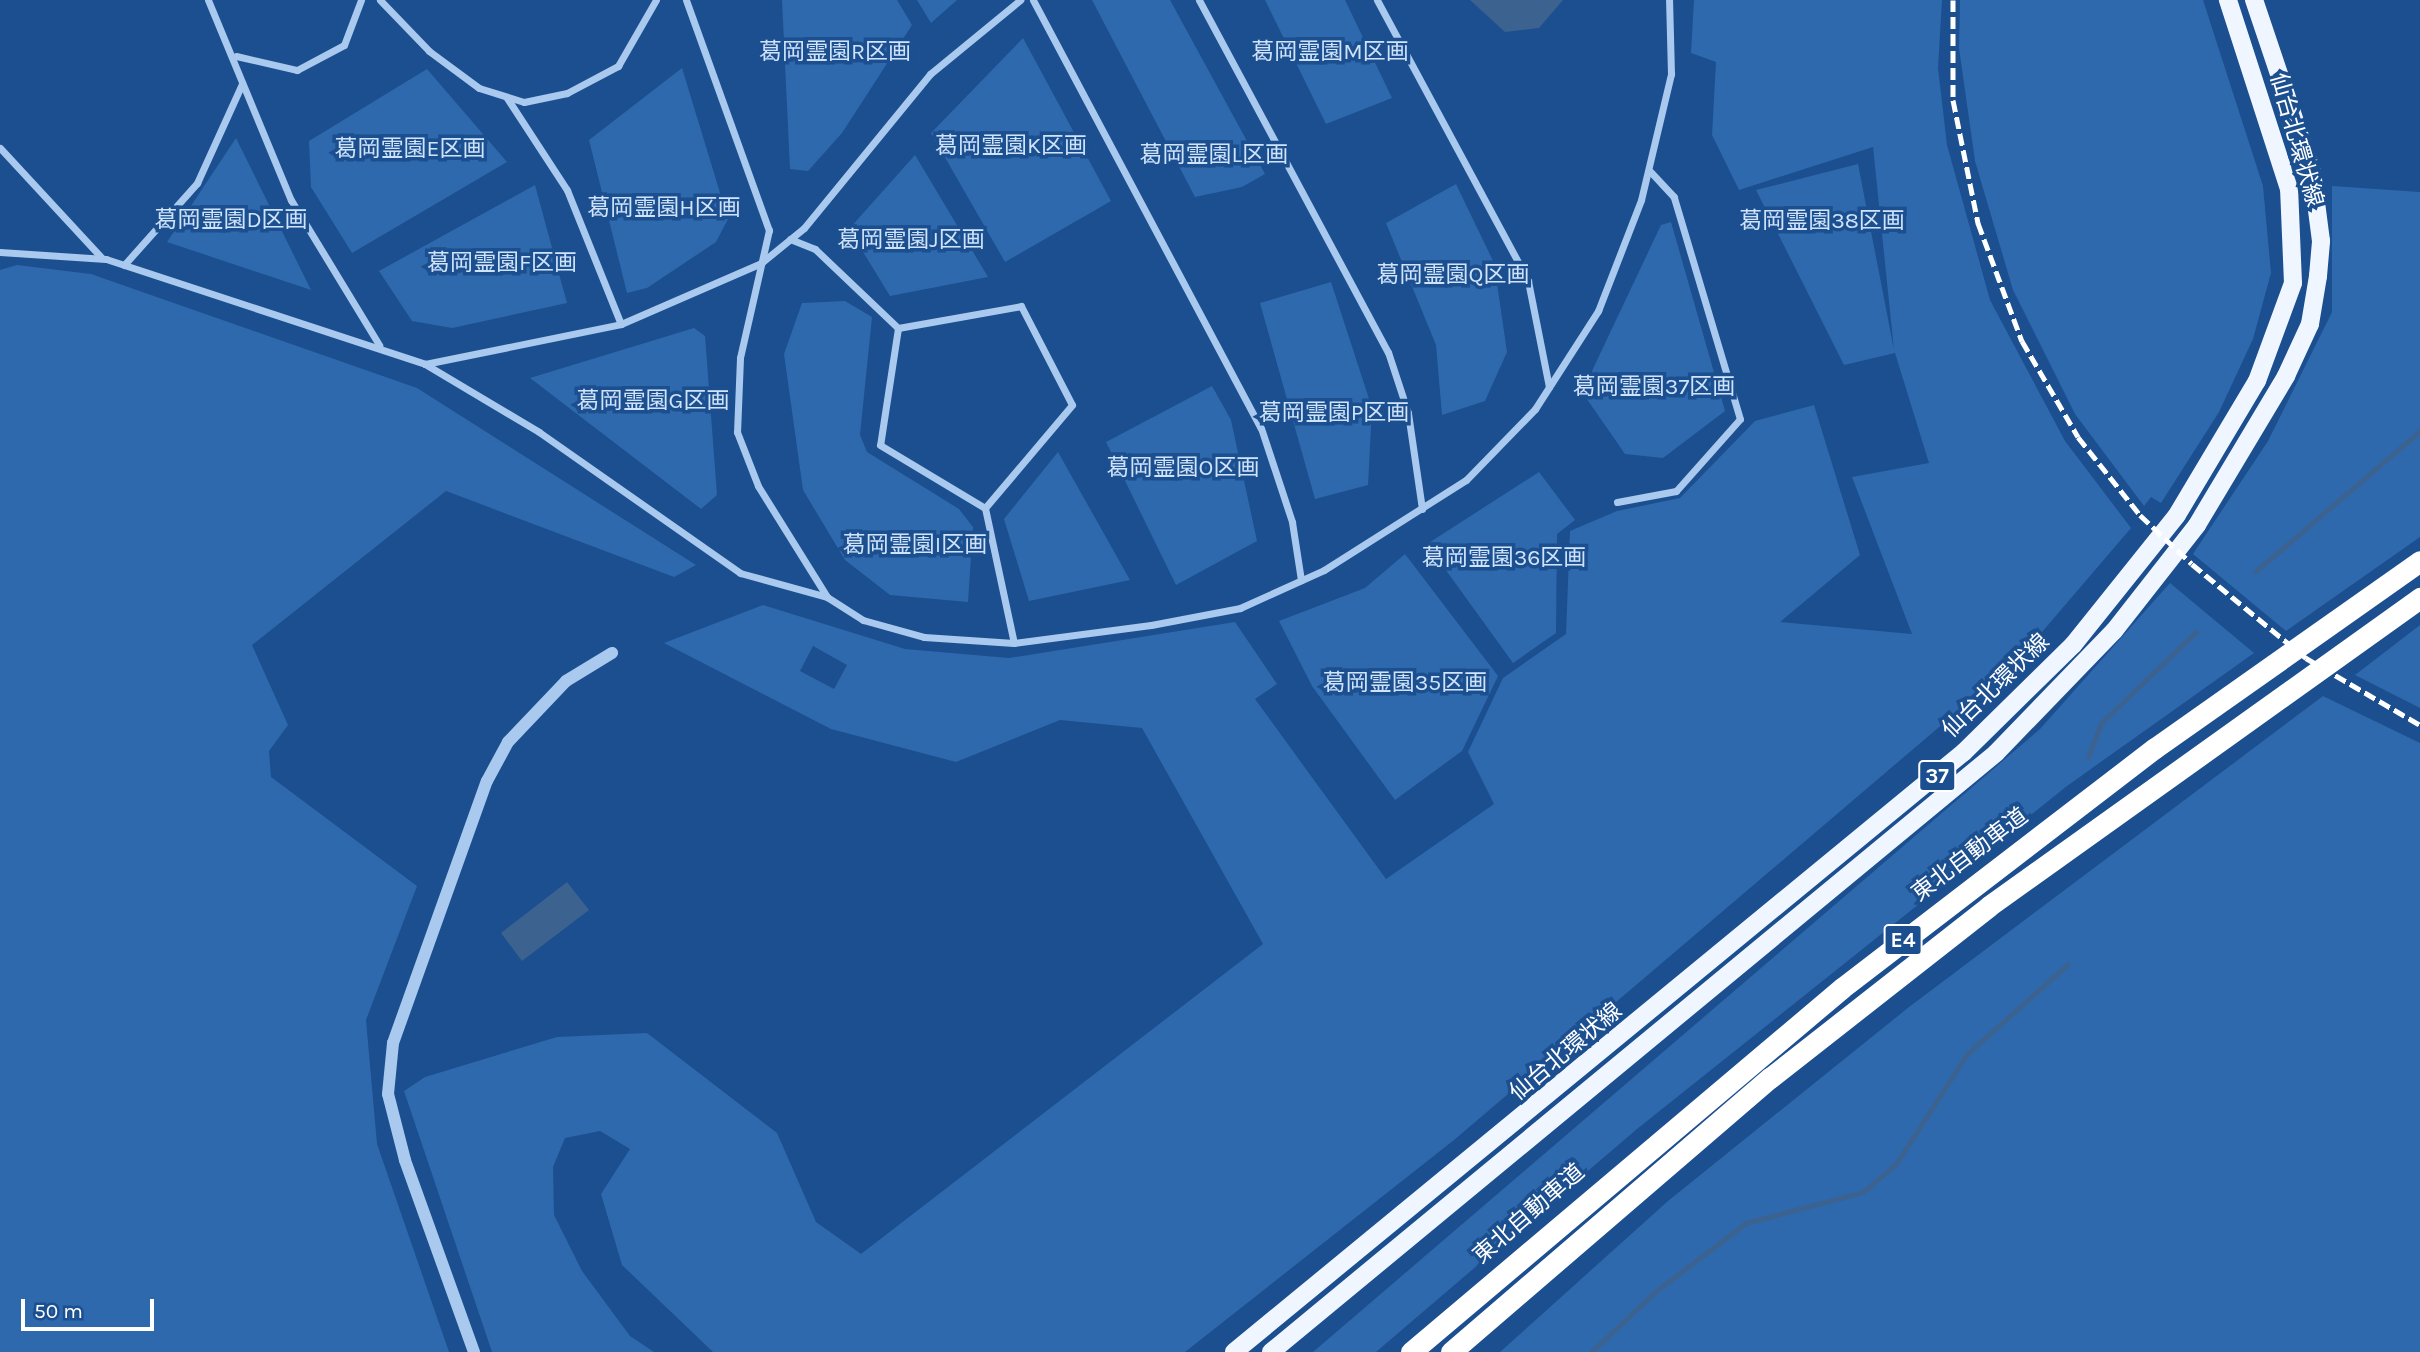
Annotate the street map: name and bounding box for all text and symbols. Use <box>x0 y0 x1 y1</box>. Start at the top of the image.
park label: 葛岡霊園R区画 <box>759 38 911 66</box>
park label: 葛岡霊園M区画 <box>1251 38 1409 66</box>
street label: 仙台北環状線 <box>2264 70 2328 210</box>
park label: 葛岡霊園K区画 <box>935 132 1087 160</box>
park label: 葛岡霊園E区画 <box>335 135 485 163</box>
park label: 葛岡霊園L区画 <box>1140 141 1288 169</box>
park label: 葛岡霊園H区画 <box>587 194 741 222</box>
park label: 葛岡霊園D区画 <box>154 206 308 234</box>
park label: 葛岡霊園38区画 <box>1739 207 1905 235</box>
park label: 葛岡霊園J区画 <box>837 226 985 254</box>
park label: 葛岡霊園F区画 <box>427 249 577 277</box>
park label: 葛岡霊園Q区画 <box>1377 261 1529 289</box>
park label: 葛岡霊園37区画 <box>1573 373 1735 401</box>
park label: 葛岡霊園G区画 <box>577 387 729 415</box>
park label: 葛岡霊園P区画 <box>1259 399 1409 427</box>
park label: 葛岡霊園O区画 <box>1107 454 1259 482</box>
park label: 葛岡霊園I区画 <box>843 531 987 559</box>
park label: 葛岡霊園36区画 <box>1422 544 1586 572</box>
street label: 仙台北環状線 <box>1937 628 2055 744</box>
park label: 葛岡霊園35区画 <box>1323 669 1487 697</box>
road number: 37 <box>1918 758 1956 794</box>
street label: 東北自動車道 <box>1907 802 2033 908</box>
road number: E4 <box>1882 922 1924 958</box>
street label: 仙台北環状線 <box>1504 997 1628 1107</box>
street label: 東北自動車道 <box>1468 1158 1590 1270</box>
scale bar <box>24 1286 158 1330</box>
text: 50 m <box>34 1299 83 1323</box>

